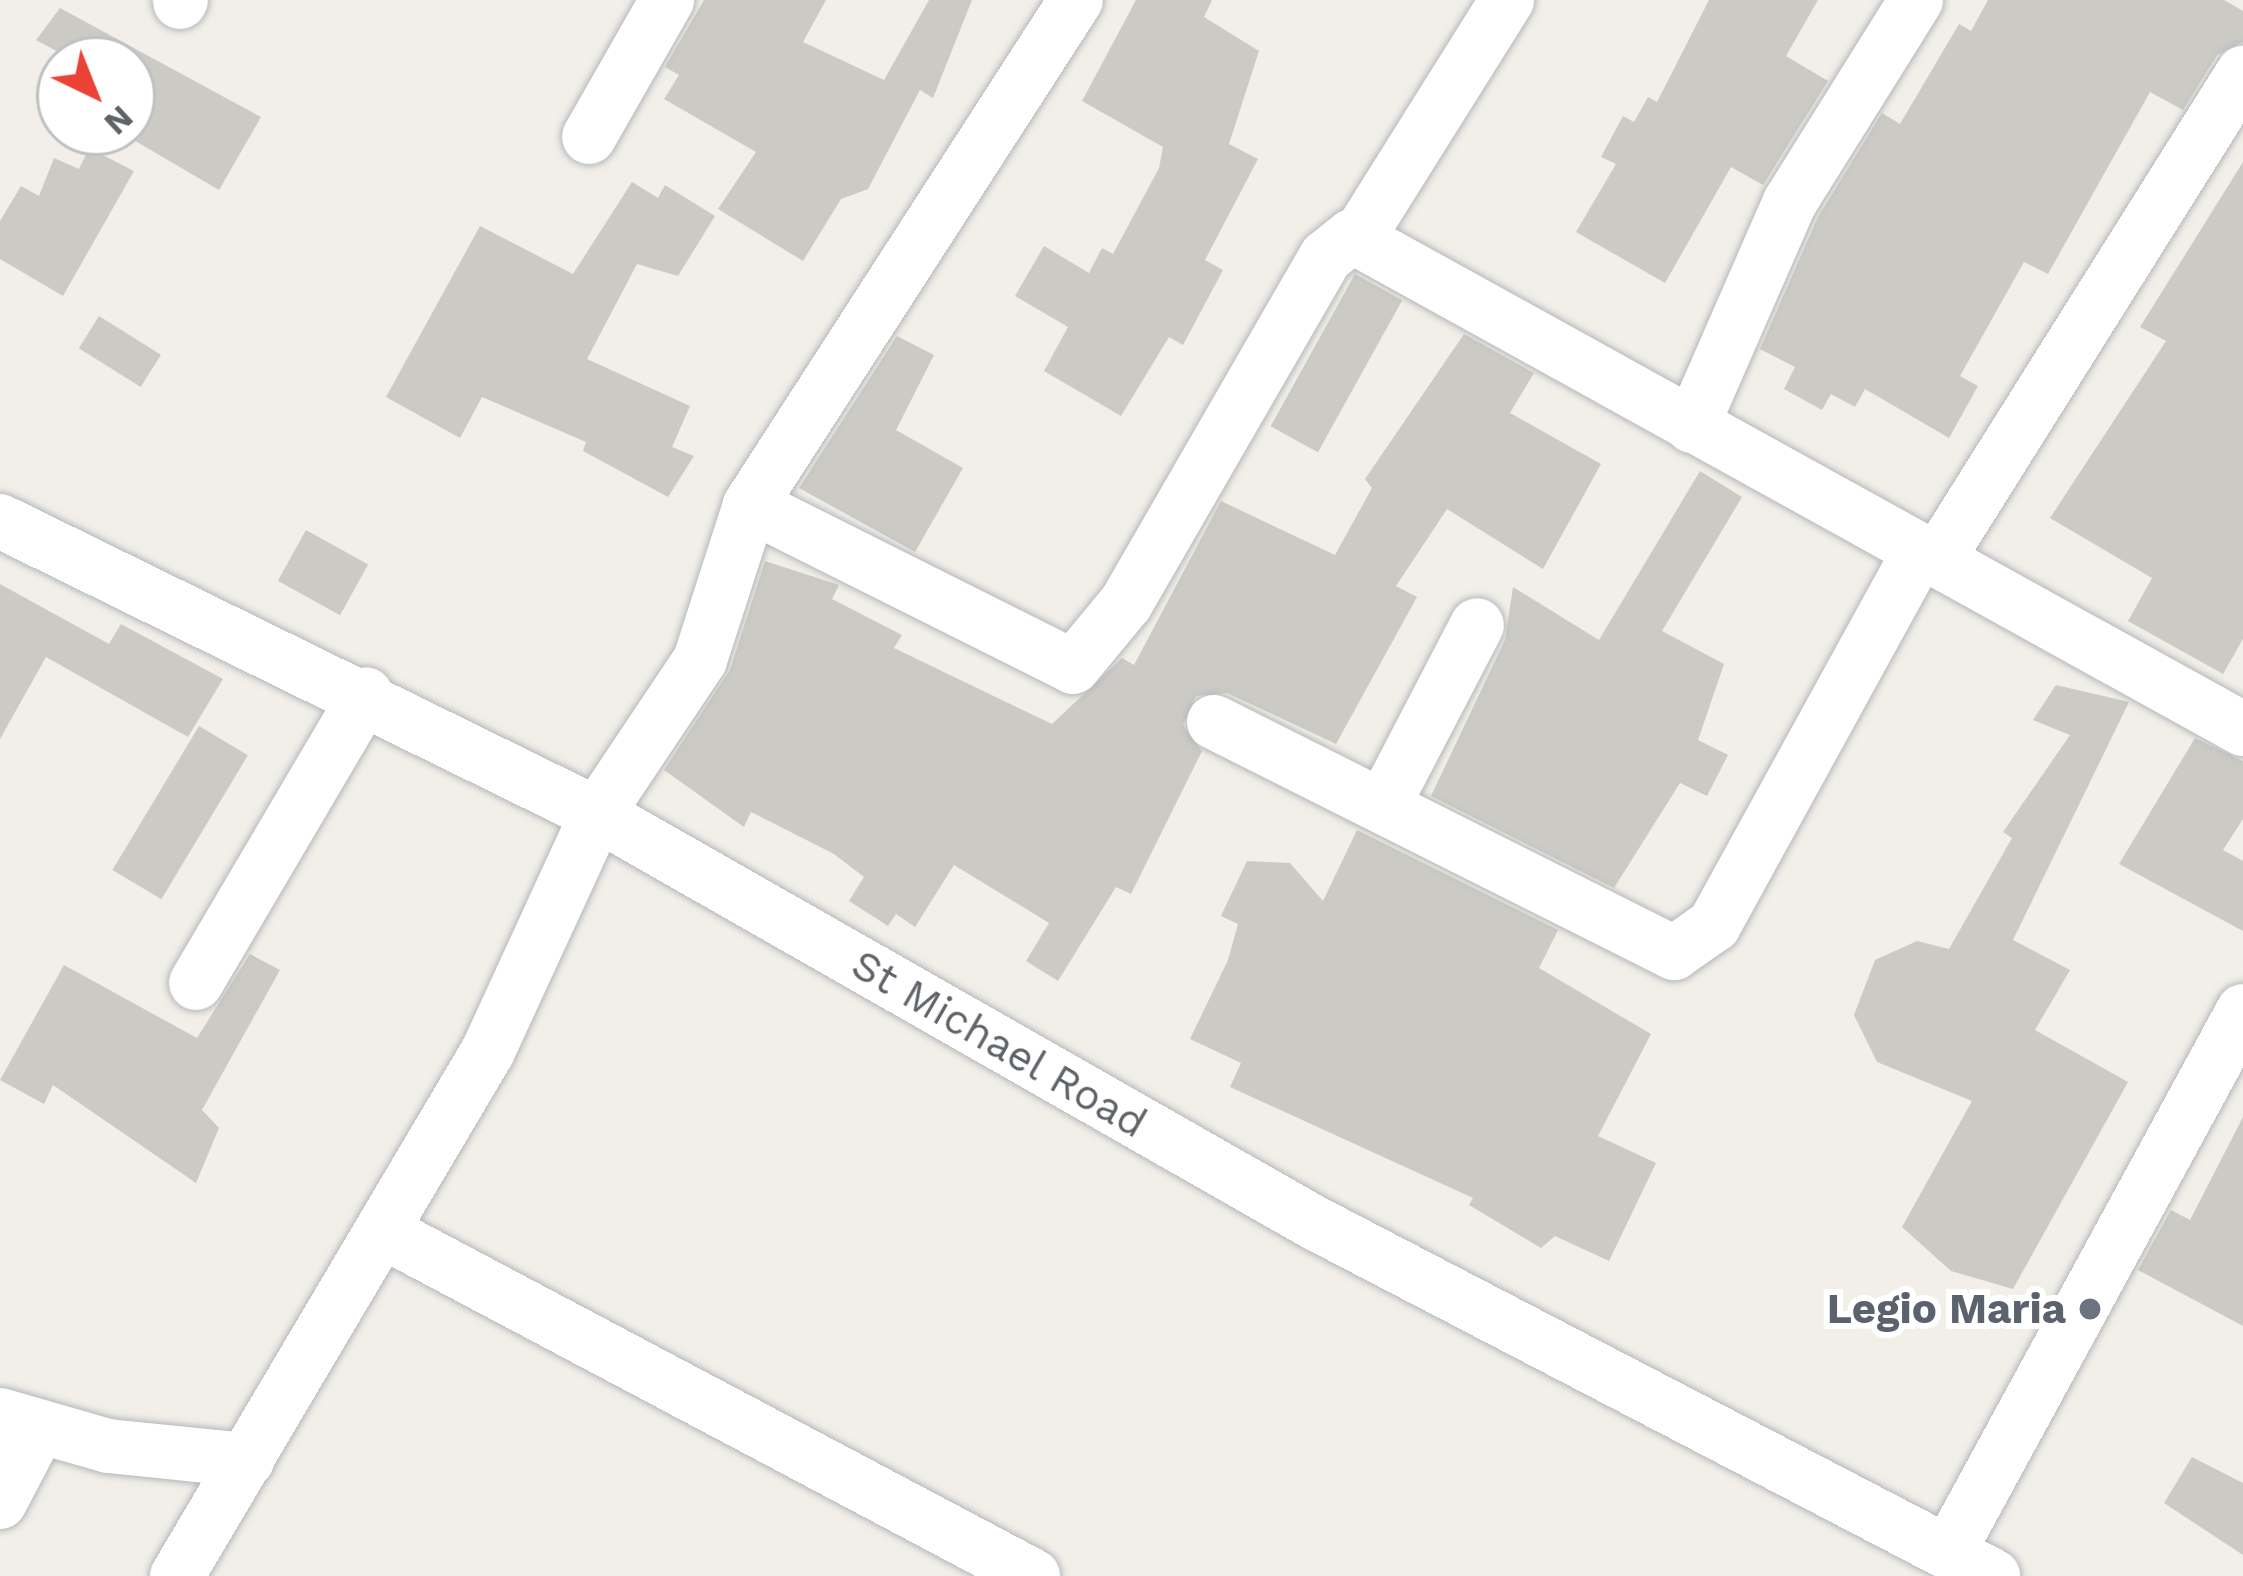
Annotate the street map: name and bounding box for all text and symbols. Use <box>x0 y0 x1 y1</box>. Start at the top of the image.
north arrow <box>36 36 156 156</box>
text: N <box>97 98 141 143</box>
street label: St Michael Road <box>842 939 1156 1149</box>
place label: Legio Maria <box>1827 1284 2066 1334</box>
marker: Legio Maria <box>2077 1296 2103 1322</box>

